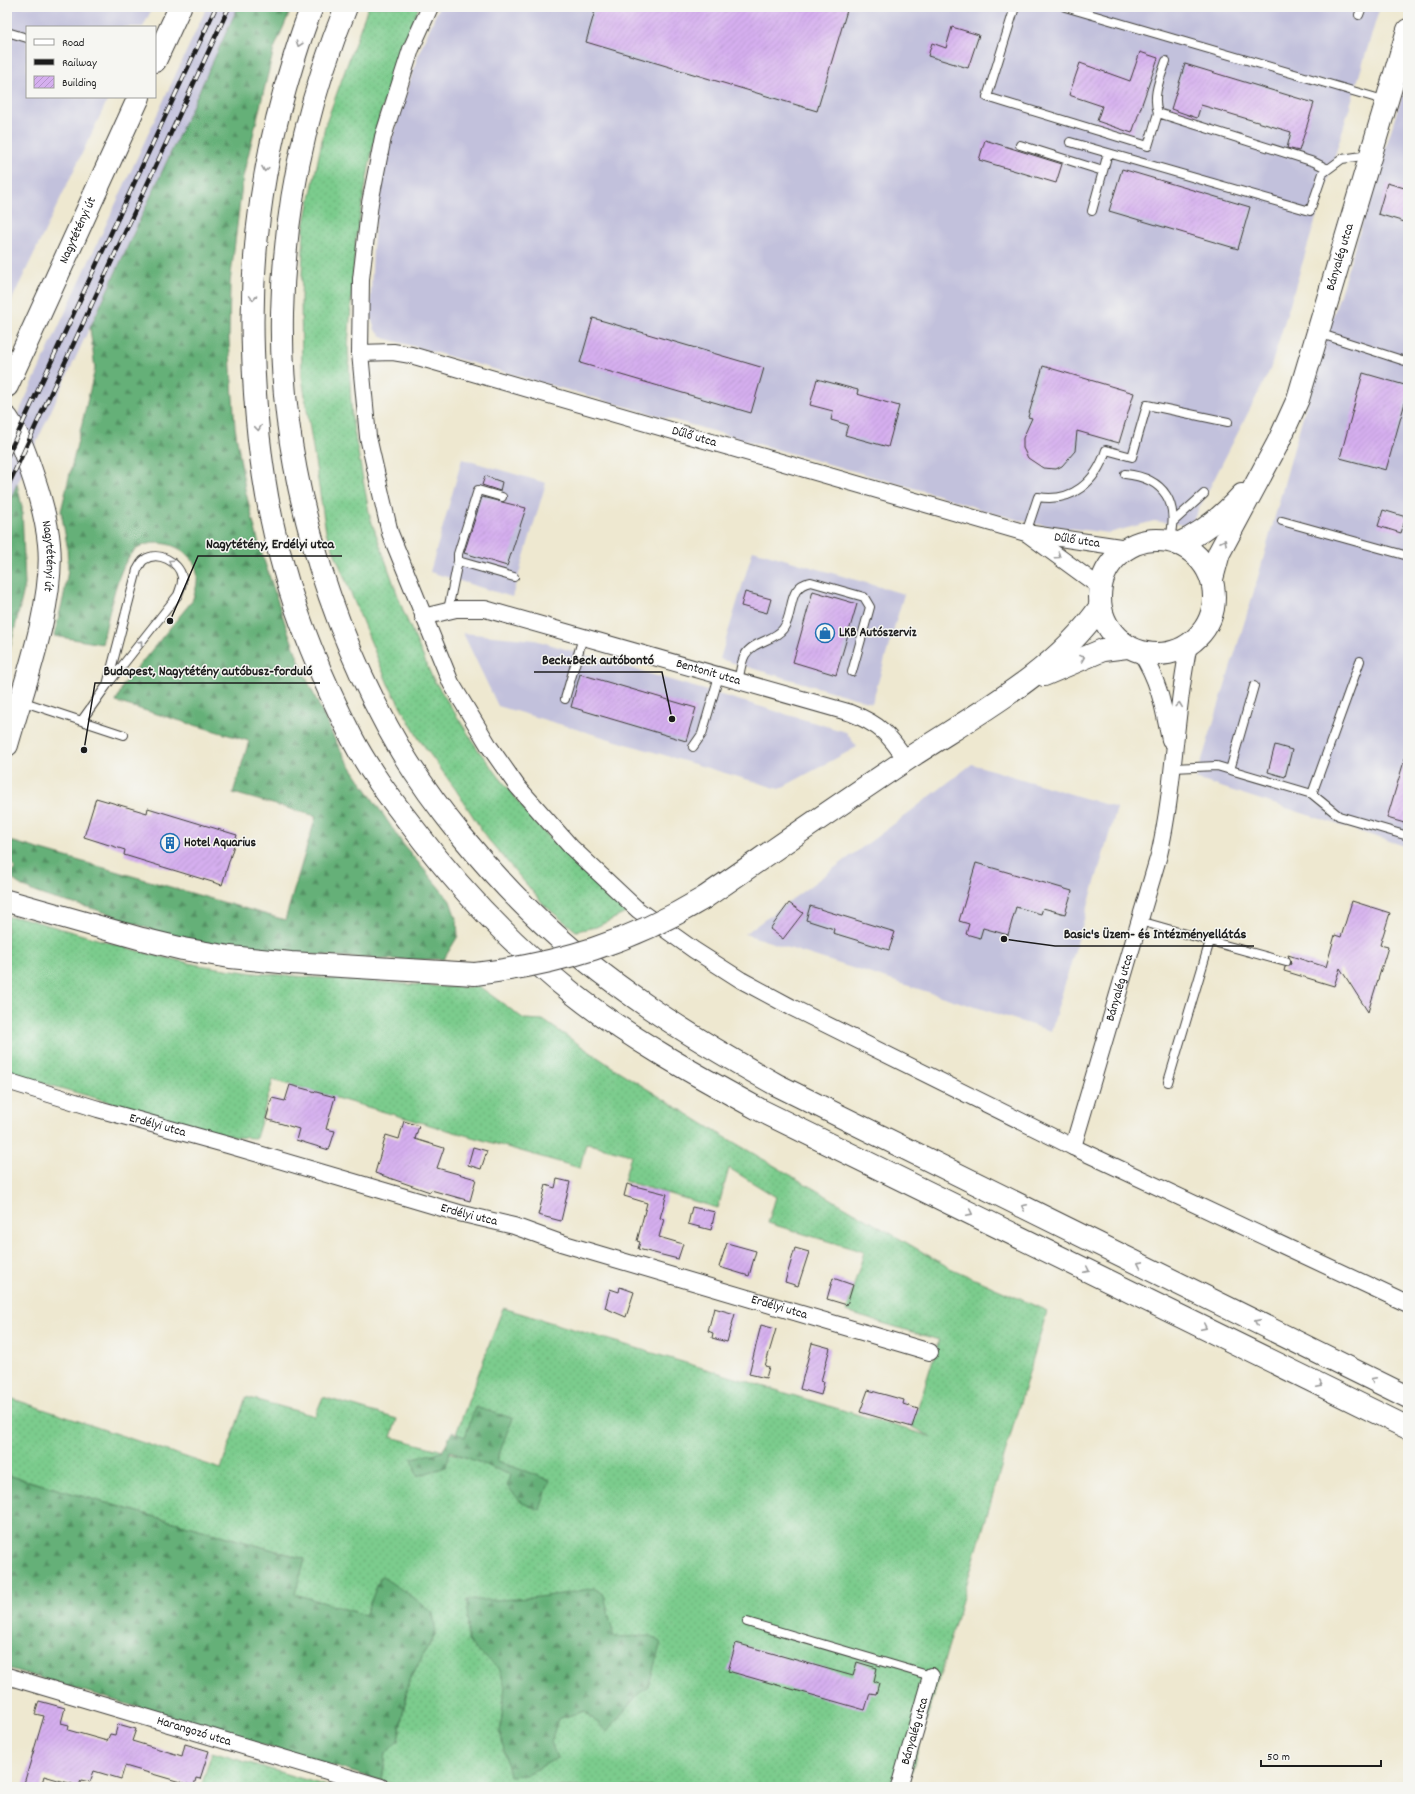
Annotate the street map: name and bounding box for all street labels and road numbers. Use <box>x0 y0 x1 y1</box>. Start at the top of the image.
street label: Nagytétényi út <box>55 194 102 267</box>
street label: Bányalég utca <box>1321 221 1360 293</box>
street label: Dűlő utca <box>669 421 720 453</box>
street label: Nagytétényi út <box>36 519 59 593</box>
street label: Dűlő utca <box>1053 528 1102 553</box>
street label: Bentonit utca <box>674 654 744 691</box>
street label: Bányalég utca <box>1101 951 1139 1024</box>
street label: Erdélyi utca <box>127 1109 189 1143</box>
street label: Erdélyi utca <box>438 1199 500 1231</box>
street label: Erdélyi utca <box>749 1290 811 1325</box>
street label: Bányalég utca <box>896 1695 934 1767</box>
street label: Harangozó utca <box>154 1711 234 1752</box>

